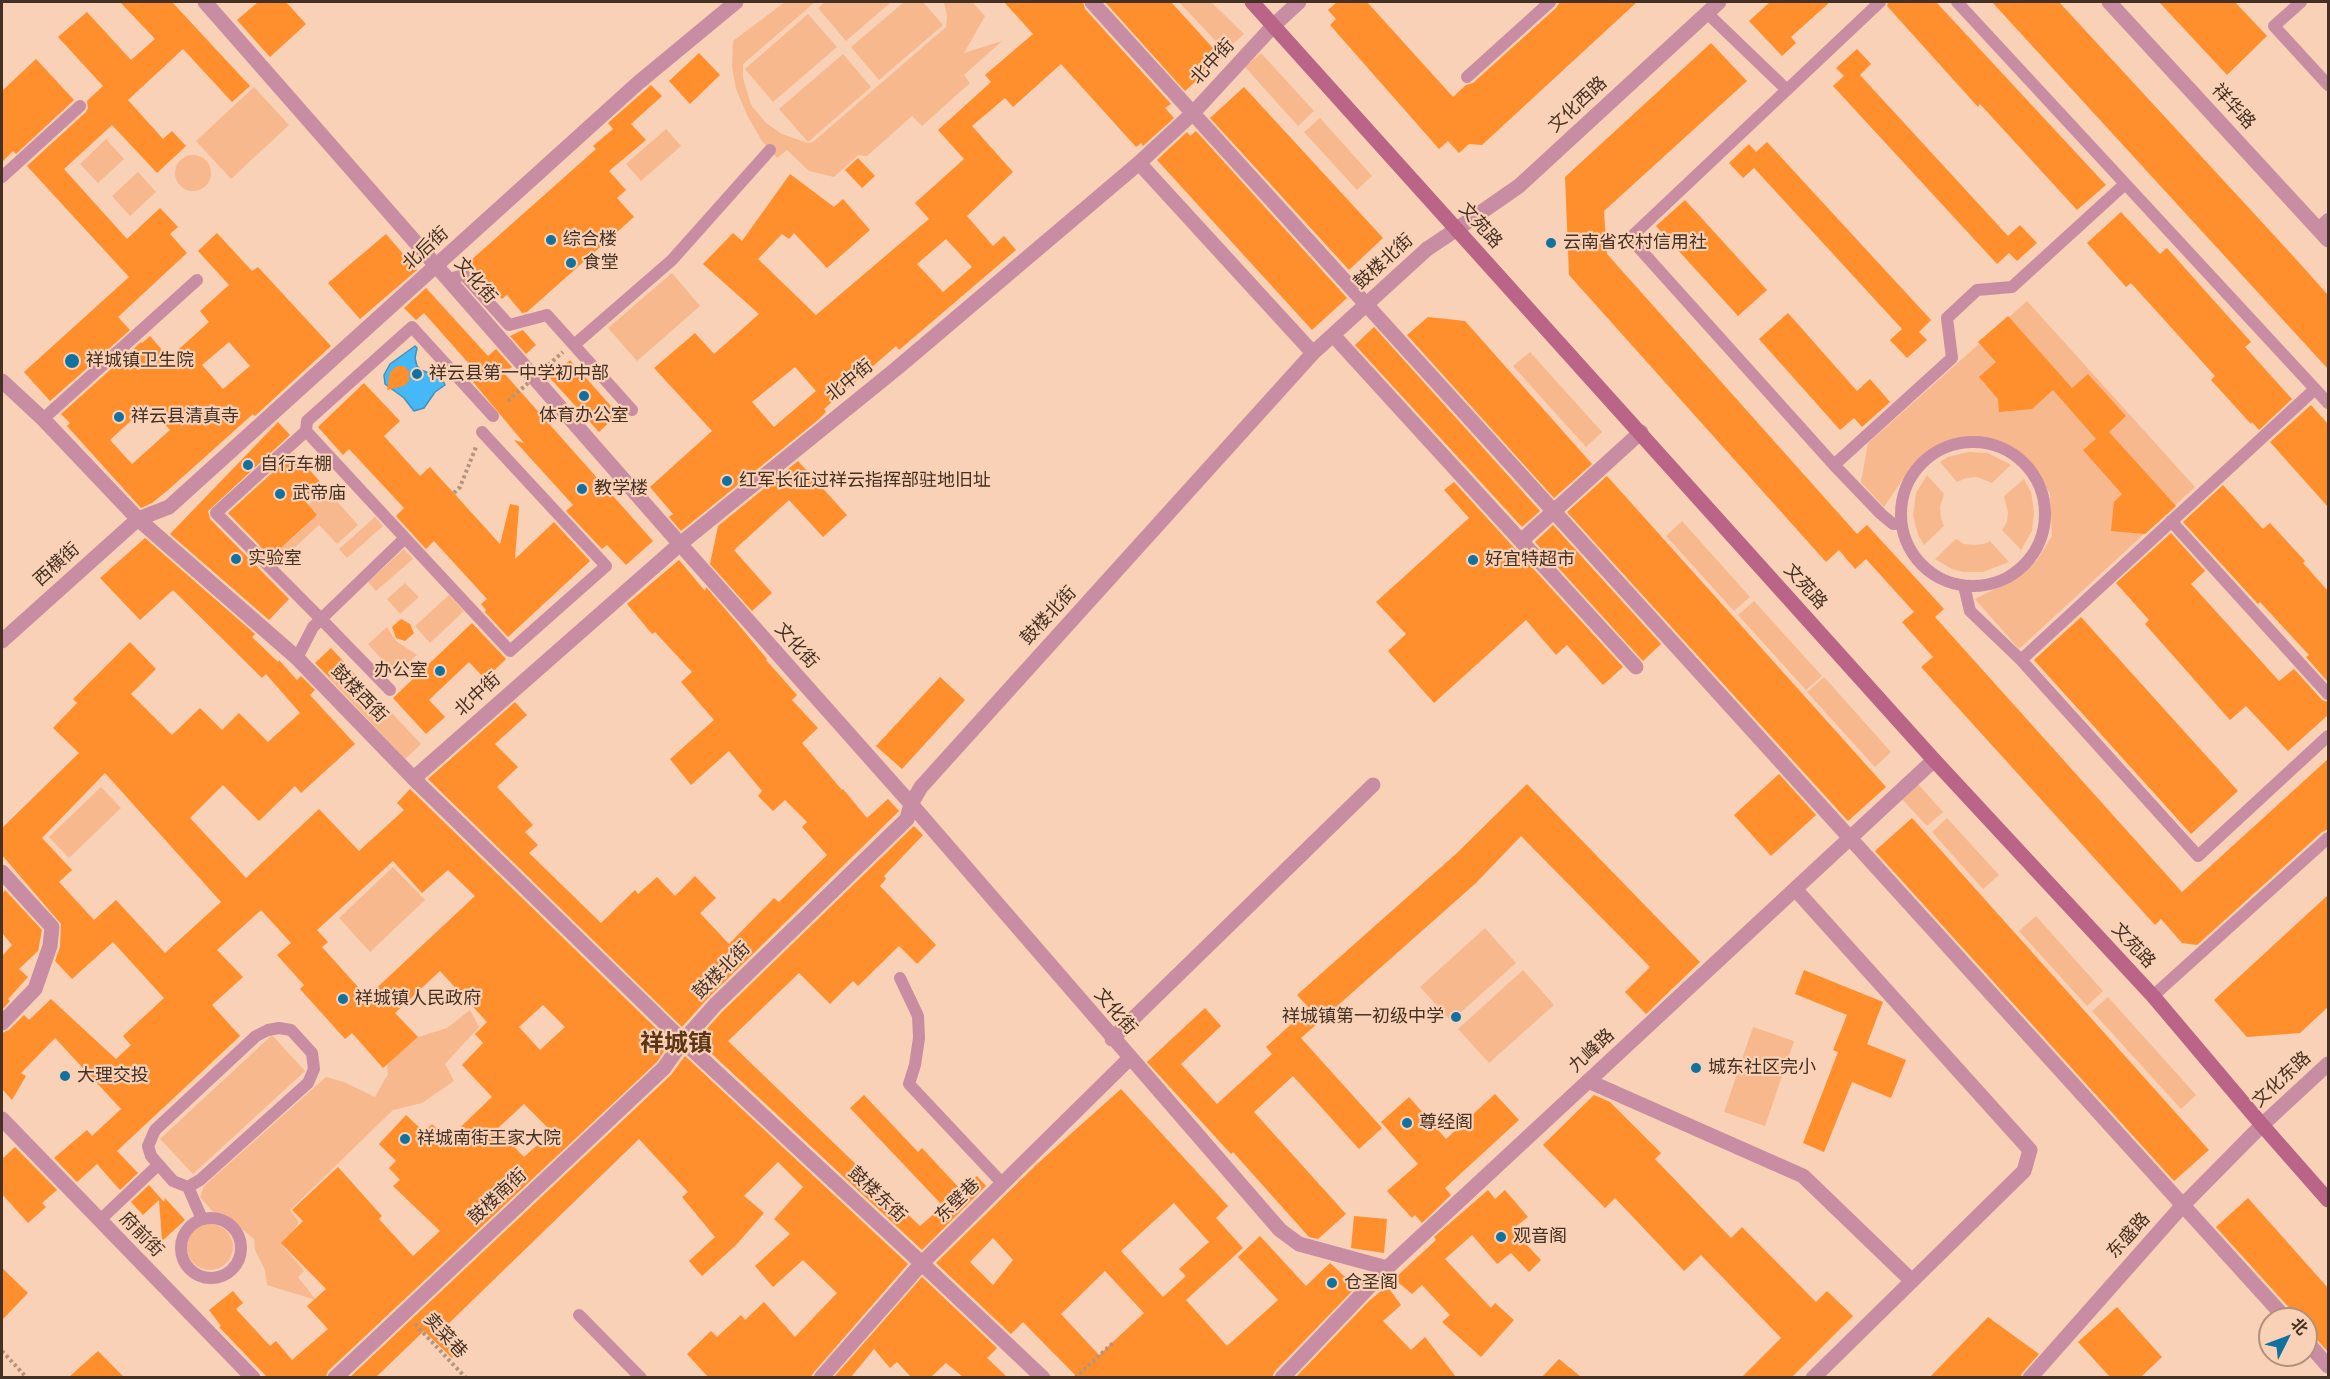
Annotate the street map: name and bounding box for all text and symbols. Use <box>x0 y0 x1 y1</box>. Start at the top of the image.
street label: 北中街 <box>1187 35 1239 89</box>
street label: 文化西路 <box>1544 73 1612 137</box>
street label: 祥华路 <box>2207 80 2259 134</box>
street label: 文苑路 <box>1454 199 1506 253</box>
street label: 北后街 <box>399 223 453 275</box>
place label: 综合楼 <box>563 229 617 251</box>
street label: 鼓楼北街 <box>1350 230 1418 294</box>
place label: 云南省农村信用社 <box>1563 232 1707 254</box>
marker: 综合楼 <box>544 233 558 247</box>
marker: 云南省农村信用社 <box>1544 236 1558 250</box>
place label: 食堂 <box>583 252 619 274</box>
street label: 文化街 <box>449 254 501 308</box>
marker: 食堂 <box>564 256 578 270</box>
place label: 祥城镇卫生院 <box>86 350 194 372</box>
marker: 祥城镇卫生院 <box>63 352 81 370</box>
street label: 北中街 <box>822 356 878 406</box>
place label: 祥云县第一中学初中部 <box>429 363 609 385</box>
marker: 祥云县第一中学初中部 <box>410 367 424 381</box>
marker: 体育办公室 <box>577 389 591 403</box>
place label: 体育办公室 <box>539 405 629 427</box>
place label: 祥云县清真寺 <box>131 406 239 428</box>
marker: 祥云县清真寺 <box>112 410 126 424</box>
place label: 自行车棚 <box>260 454 332 476</box>
marker: 自行车棚 <box>241 458 255 472</box>
place label: 红军长征过祥云指挥部驻地旧址 <box>739 470 991 492</box>
marker: 红军长征过祥云指挥部驻地旧址 <box>720 474 734 488</box>
place label: 教学楼 <box>594 478 648 500</box>
marker: 教学楼 <box>575 482 589 496</box>
place label: 武帝庙 <box>292 483 346 505</box>
marker: 武帝庙 <box>273 487 287 501</box>
street label: 西横街 <box>30 539 84 591</box>
place label: 实验室 <box>248 548 302 570</box>
place label: 好宜特超市 <box>1485 549 1575 571</box>
marker: 实验室 <box>229 552 243 566</box>
marker: 好宜特超市 <box>1466 553 1480 567</box>
street label: 文苑路 <box>1779 560 1831 614</box>
street label: 鼓楼北街 <box>1017 582 1081 650</box>
street label: 文化街 <box>770 619 822 673</box>
place label: 办公室 <box>374 660 428 682</box>
street label: 鼓楼西街 <box>326 661 392 727</box>
marker: 办公室 <box>433 664 447 678</box>
street label: 北中街 <box>451 669 505 721</box>
street label: 文苑路 <box>2107 919 2159 973</box>
street label: 鼓楼北街 <box>689 938 755 1004</box>
street label: 文化街 <box>1089 985 1141 1039</box>
place label: 祥城镇人民政府 <box>355 988 481 1010</box>
marker: 祥城镇人民政府 <box>336 992 350 1006</box>
place label: 祥城镇第一初级中学 <box>1282 1006 1444 1028</box>
marker: 祥城镇第一初级中学 <box>1449 1010 1463 1024</box>
street label: 九峰路 <box>1565 1025 1619 1077</box>
district label: 祥城镇 <box>640 1031 712 1059</box>
street label: 文化东路 <box>2248 1048 2316 1112</box>
place label: 城东社区完小 <box>1708 1057 1816 1079</box>
marker: 城东社区完小 <box>1689 1061 1703 1075</box>
place label: 大理交投 <box>77 1065 149 1087</box>
marker: 大理交投 <box>58 1069 72 1083</box>
place label: 尊经阁 <box>1419 1112 1473 1134</box>
marker: 尊经阁 <box>1400 1116 1414 1130</box>
place label: 祥城南街王家大院 <box>417 1128 561 1150</box>
marker: 祥城南街王家大院 <box>398 1132 412 1146</box>
street label: 鼓楼东街 <box>843 1163 911 1227</box>
street label: 鼓楼南街 <box>464 1165 532 1229</box>
street label: 东壁巷 <box>931 1174 985 1228</box>
street label: 府前街 <box>114 1208 168 1262</box>
street label: 东盛路 <box>2103 1209 2155 1263</box>
place label: 观音阁 <box>1513 1226 1567 1248</box>
marker: 观音阁 <box>1494 1230 1508 1244</box>
place label: 仓圣阁 <box>1344 1272 1398 1294</box>
marker: 仓圣阁 <box>1325 1276 1339 1290</box>
north arrow <box>2258 1307 2318 1367</box>
street label: 卖菜巷 <box>419 1309 471 1363</box>
text: 北 <box>2286 1313 2313 1340</box>

